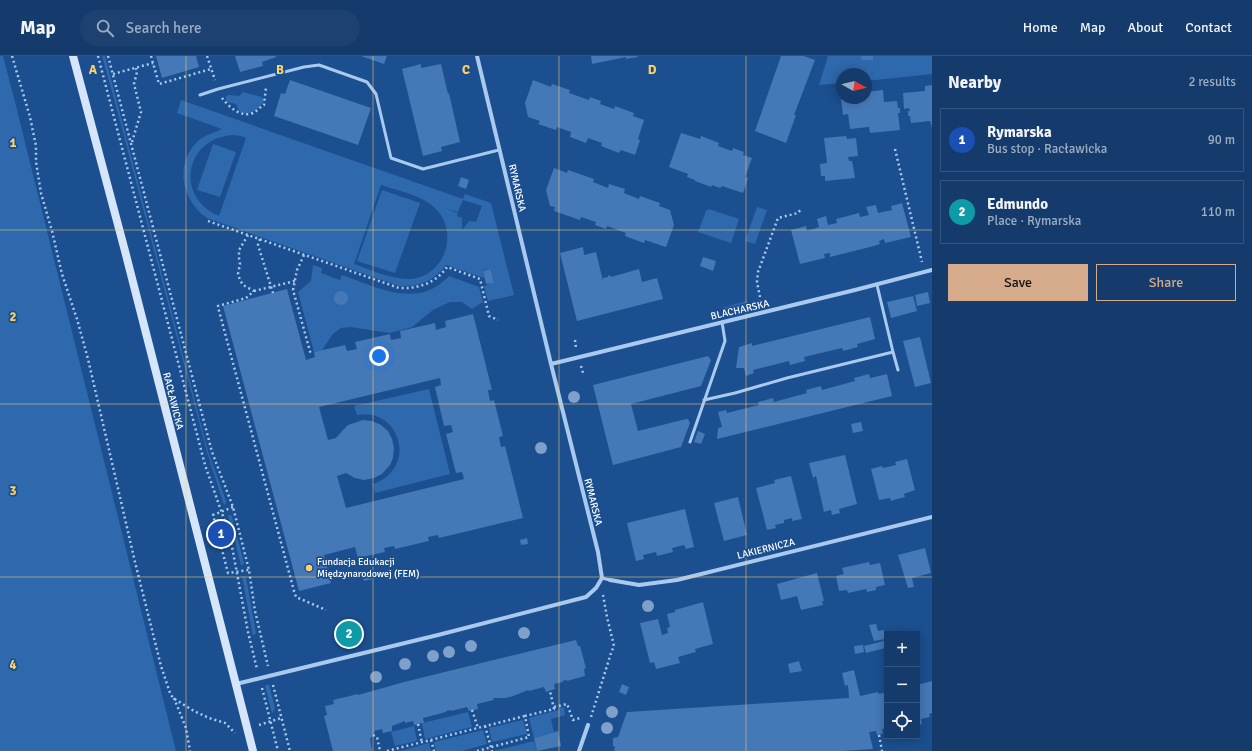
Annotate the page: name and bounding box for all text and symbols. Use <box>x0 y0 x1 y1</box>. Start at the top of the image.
search box <box>80 10 360 46</box>
text: Map <box>20 16 56 40</box>
icon: search <box>94 17 116 39</box>
text: Search here <box>126 19 201 37</box>
text: Home <box>1023 19 1058 36</box>
text: Map <box>1080 19 1105 36</box>
text: About <box>1127 19 1163 36</box>
text: Contact <box>1185 19 1232 36</box>
text: A <box>89 62 98 78</box>
text: B <box>276 62 284 78</box>
text: C <box>462 62 470 78</box>
text: D <box>648 62 657 78</box>
north arrow <box>836 68 872 104</box>
text: Nearby <box>948 72 1001 93</box>
text: 2 results <box>1188 74 1236 90</box>
text: Rymarska <box>987 123 1052 141</box>
text: 1 <box>958 132 966 148</box>
text: 90 m <box>1208 132 1235 148</box>
text: 1 <box>9 135 17 151</box>
text: Bus stop · Racławicka <box>987 141 1107 157</box>
street label: RYMARSKA <box>506 163 528 213</box>
text: Edmundo <box>987 195 1048 213</box>
text: 2 <box>958 204 966 220</box>
text: 110 m <box>1201 204 1235 220</box>
text: Place · Rymarska <box>987 213 1081 229</box>
button: Save <box>948 264 1088 301</box>
button: Share <box>1096 264 1236 301</box>
street label: BLACHARSKA <box>710 297 770 323</box>
text: 2 <box>9 309 17 325</box>
your location <box>369 346 389 366</box>
street label: RACŁAWICKA <box>160 371 186 431</box>
street label: RYMARSKA <box>581 477 605 527</box>
text: 3 <box>9 483 17 499</box>
pin: 1 <box>208 519 234 549</box>
street label: LAKIERNICZA <box>736 536 796 562</box>
place label: Fundacja Edukacji Międzynarodowej (FEM) <box>317 556 420 580</box>
marker: Fundacja Edukacji Międzynarodowej (FEM) <box>304 563 314 573</box>
pin: 2 <box>336 619 362 649</box>
map controls <box>884 631 920 739</box>
button: + <box>884 631 920 667</box>
text: 4 <box>9 657 17 673</box>
button: − <box>884 667 920 703</box>
button: locate <box>884 703 920 739</box>

